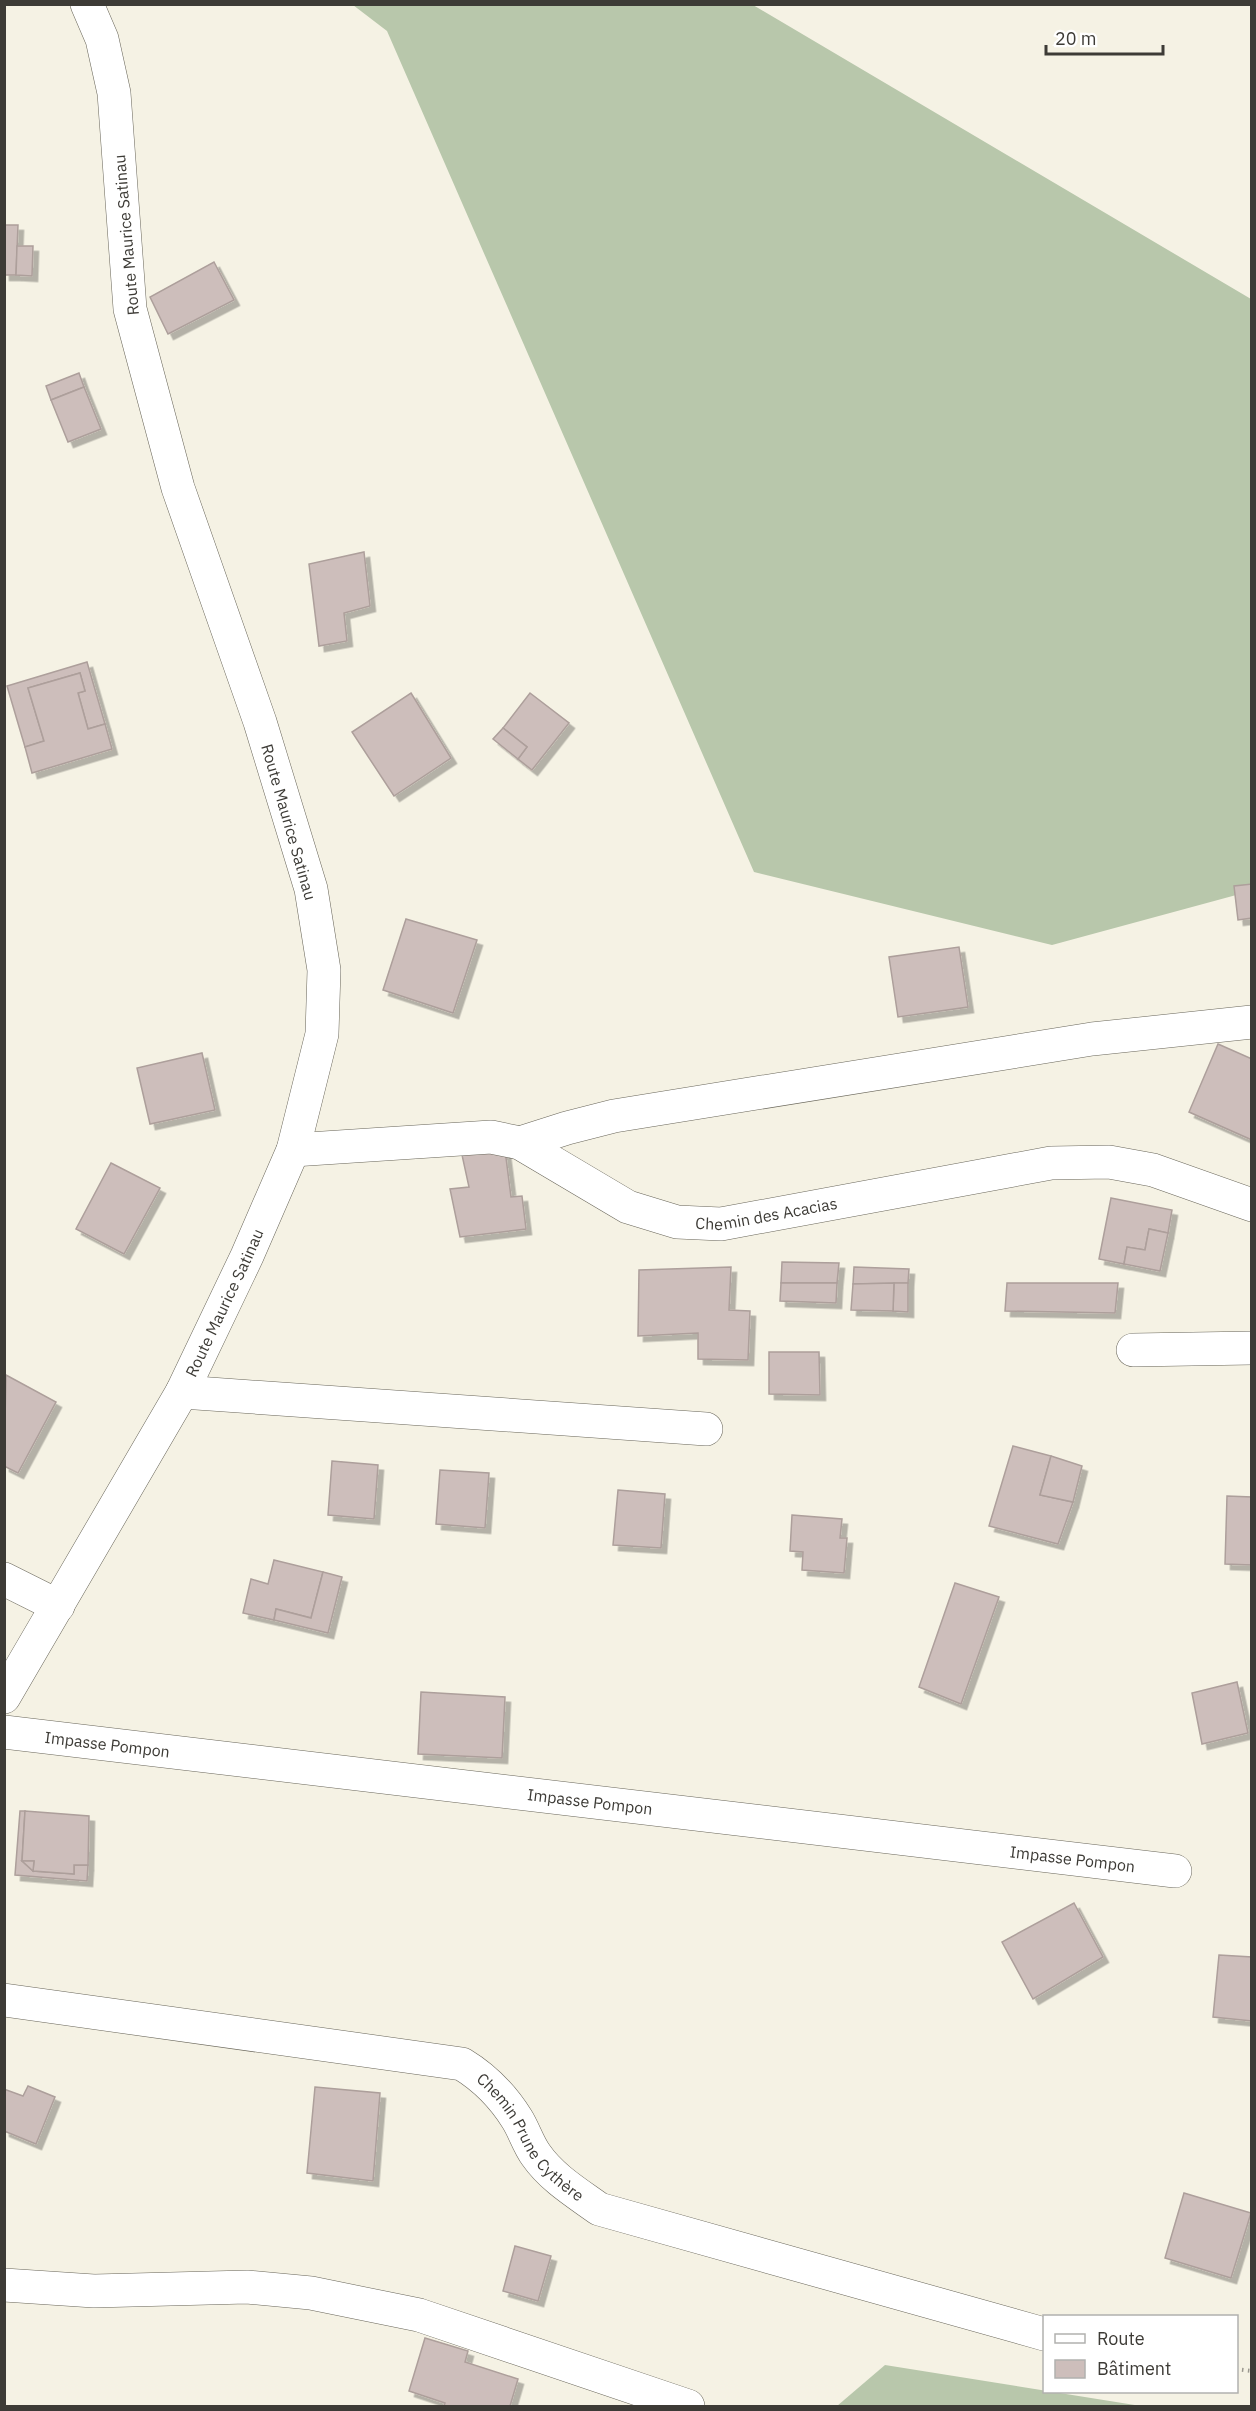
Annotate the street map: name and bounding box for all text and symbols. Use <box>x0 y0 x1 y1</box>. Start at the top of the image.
scale bar <box>1046 18 1163 56</box>
text: 20 m <box>1055 27 1097 50</box>
street label: Route Maurice Satinau <box>109 154 143 316</box>
street label: Route Maurice Satinau <box>257 742 321 902</box>
street label: Chemin des Acacias <box>695 1193 839 1234</box>
street label: Route Maurice Satinau <box>181 1226 268 1380</box>
street label: Impasse Pompon <box>44 1727 171 1762</box>
street label: Impasse Pompon <box>526 1784 654 1819</box>
street label: Impasse Pompon <box>1009 1841 1136 1876</box>
street label: Chemin Prune Cythère <box>473 2068 588 2205</box>
legend <box>1043 2315 1238 2393</box>
text: Route <box>1097 2327 1145 2350</box>
text: Bâtiment <box>1097 2357 1171 2380</box>

